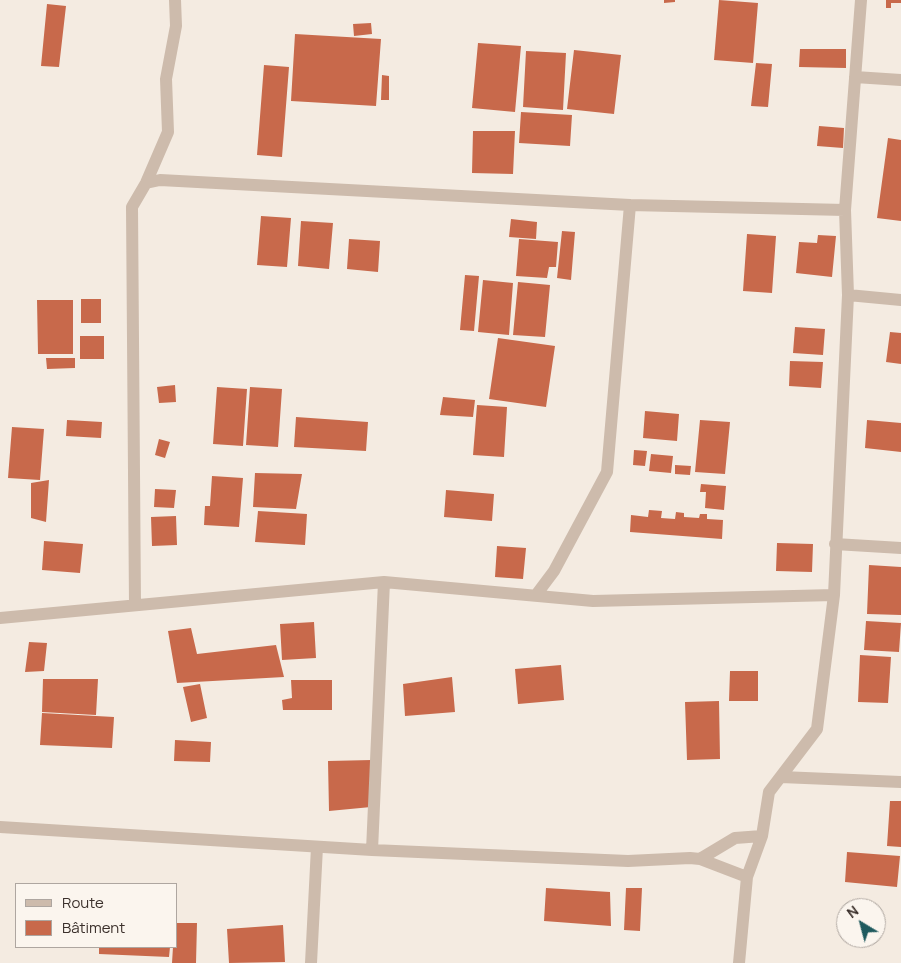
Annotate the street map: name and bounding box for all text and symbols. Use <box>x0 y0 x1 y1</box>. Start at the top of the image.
legend <box>15 883 178 948</box>
text: Route <box>62 892 104 913</box>
north arrow <box>836 898 886 948</box>
text: N <box>843 901 862 922</box>
text: Bâtiment <box>62 917 125 938</box>

